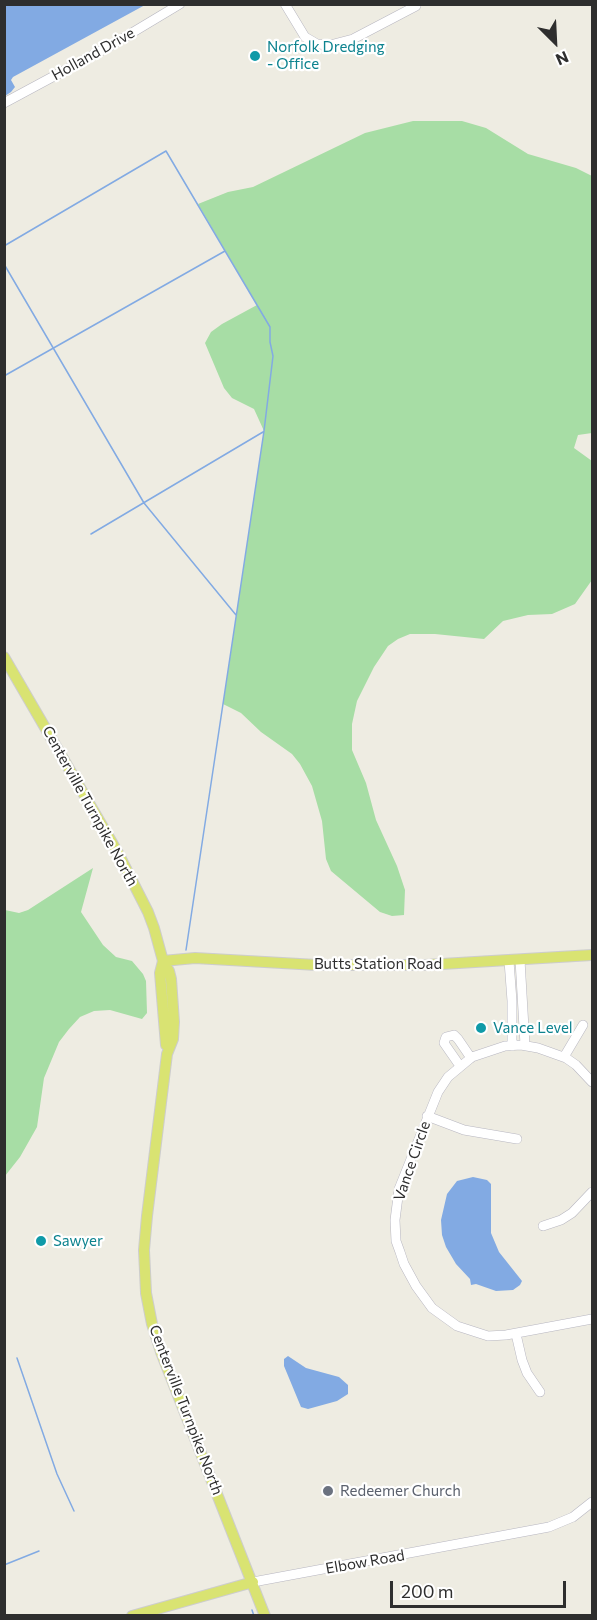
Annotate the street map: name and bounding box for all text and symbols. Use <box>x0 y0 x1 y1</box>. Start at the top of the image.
north arrow <box>525 12 585 72</box>
street label: Holland Drive <box>48 24 138 84</box>
place label: Norfolk Dredging - Office <box>267 38 385 73</box>
text: N <box>553 48 572 70</box>
marker: Norfolk Dredging - Office <box>248 49 262 63</box>
street label: Centerville Turnpike North <box>38 723 142 889</box>
street label: Butts Station Road <box>314 955 442 973</box>
place label: Vance Level <box>493 1019 573 1037</box>
marker: Vance Level <box>474 1021 488 1035</box>
street label: Vance Circle <box>390 1119 434 1203</box>
place label: Sawyer <box>53 1232 103 1250</box>
marker: Sawyer <box>34 1234 48 1248</box>
street label: Centerville Turnpike North <box>145 1323 227 1497</box>
place label: Redeemer Church <box>340 1482 461 1500</box>
marker: Redeemer Church <box>321 1484 335 1498</box>
street label: Elbow Road <box>324 1546 406 1578</box>
scale bar <box>393 1569 568 1607</box>
text: 200 m <box>401 1580 454 1602</box>

